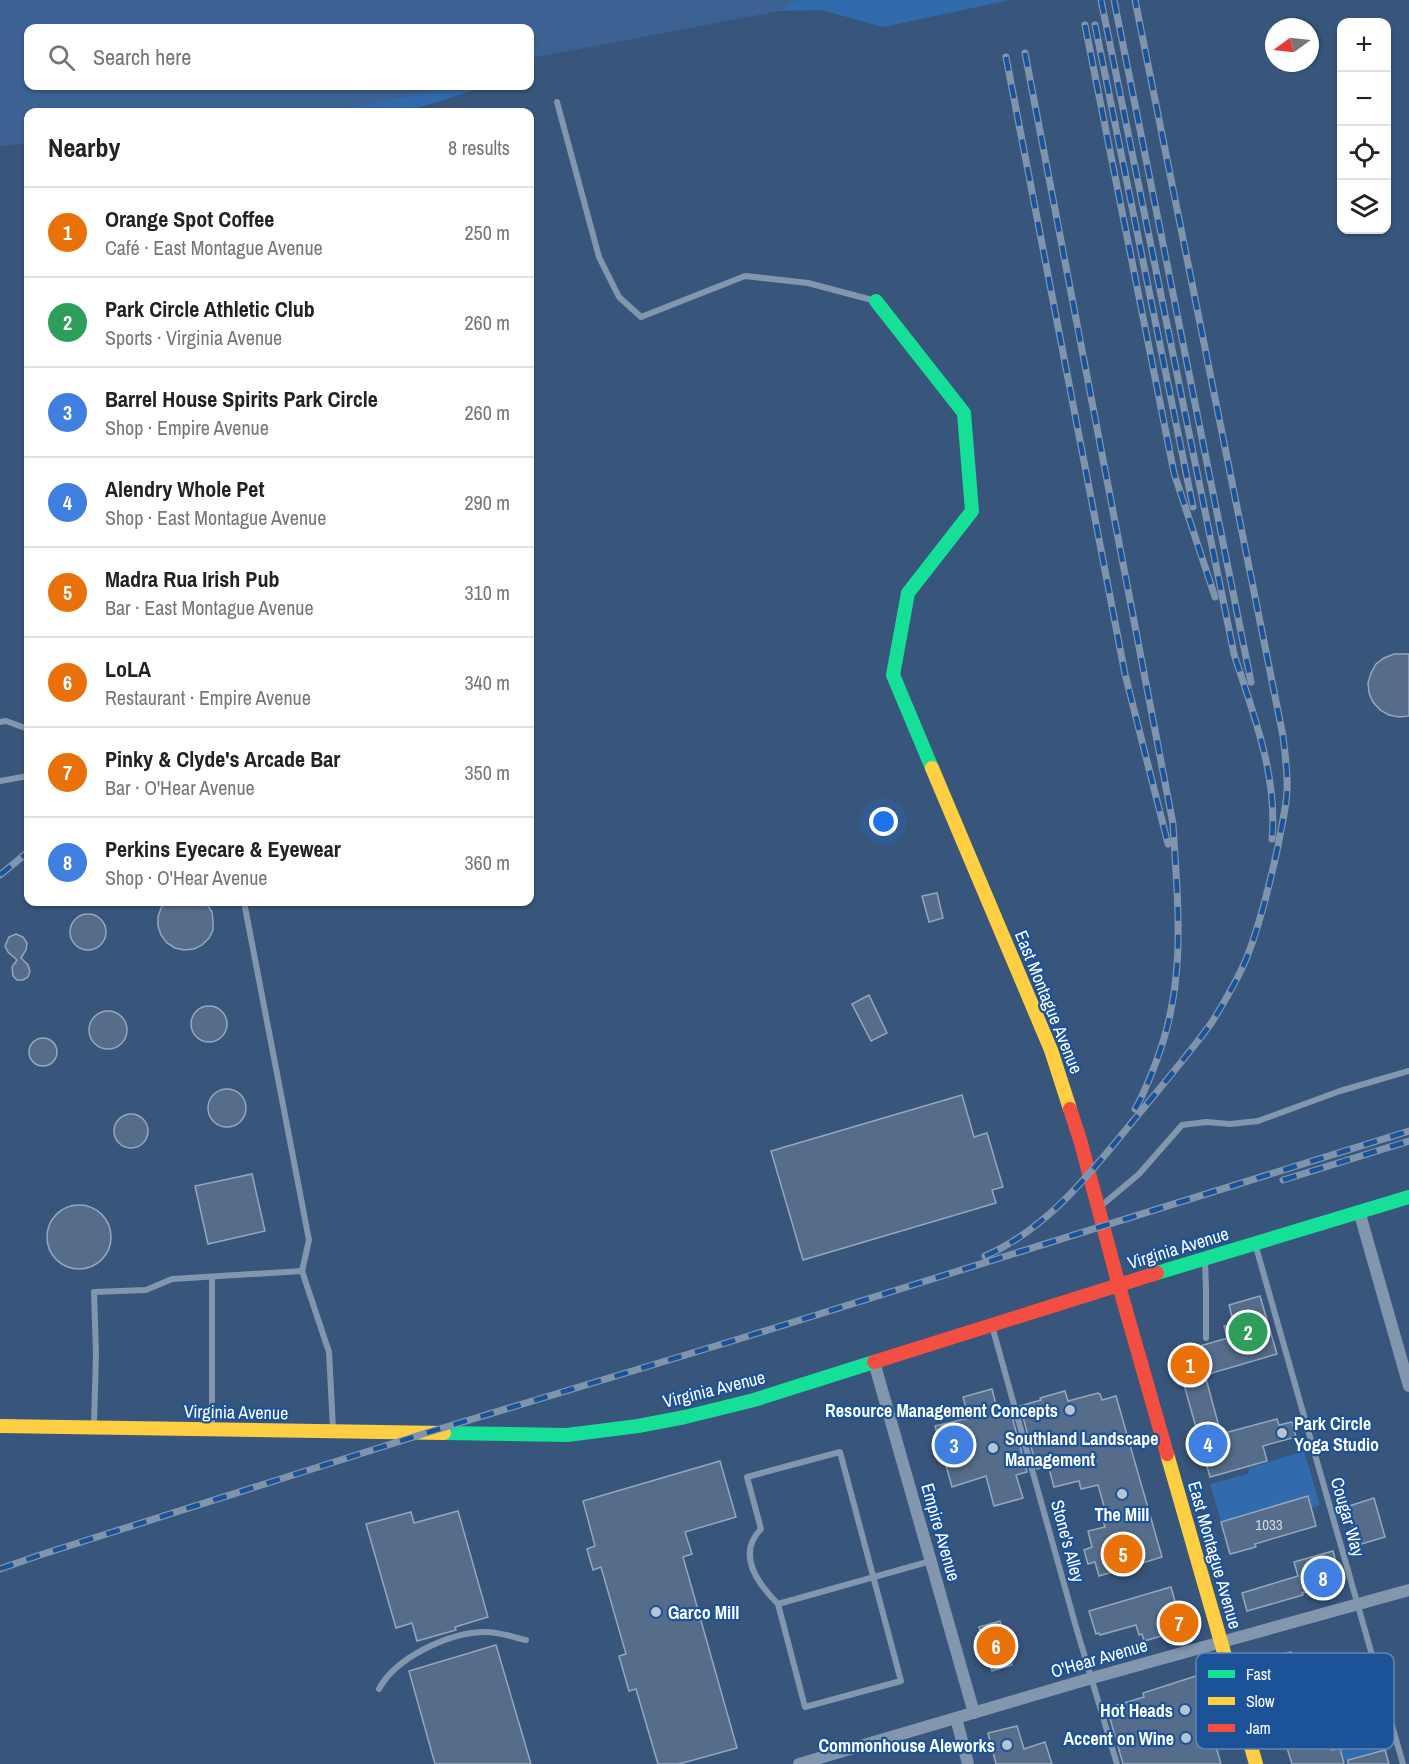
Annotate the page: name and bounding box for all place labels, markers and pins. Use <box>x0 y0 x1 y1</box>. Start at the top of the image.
pin: 2 <box>1228 1310 1268 1354</box>
pin: 1 <box>1170 1342 1210 1388</box>
place label: Resource Management Concepts <box>825 1398 1058 1423</box>
marker: Resource Management Concepts <box>1063 1403 1077 1417</box>
place label: Park Circle Yoga Studio <box>1294 1411 1379 1457</box>
pin: 3 <box>934 1422 974 1468</box>
pin: 4 <box>1188 1422 1228 1466</box>
place label: Southland Landscape Management <box>1005 1426 1158 1472</box>
marker: Park Circle Yoga Studio <box>1275 1426 1289 1440</box>
marker: Southland Landscape Management <box>986 1441 1000 1455</box>
marker: The Mill <box>1115 1487 1129 1501</box>
place label: The Mill <box>1095 1502 1149 1527</box>
pin: 5 <box>1104 1532 1142 1576</box>
pin: 8 <box>1304 1556 1342 1600</box>
place label: Garco Mill <box>668 1600 739 1625</box>
pin: 7 <box>1160 1600 1198 1646</box>
marker: Garco Mill <box>649 1605 663 1619</box>
pin: 6 <box>976 1624 1016 1668</box>
place label: Hot Heads <box>1100 1698 1173 1723</box>
marker: Hot Heads <box>1178 1703 1192 1717</box>
place label: Accent on Wine <box>1063 1726 1174 1751</box>
marker: Accent on Wine <box>1179 1731 1193 1745</box>
place label: Commonhouse Aleworks <box>818 1733 995 1758</box>
marker: Commonhouse Aleworks <box>1000 1738 1014 1752</box>

